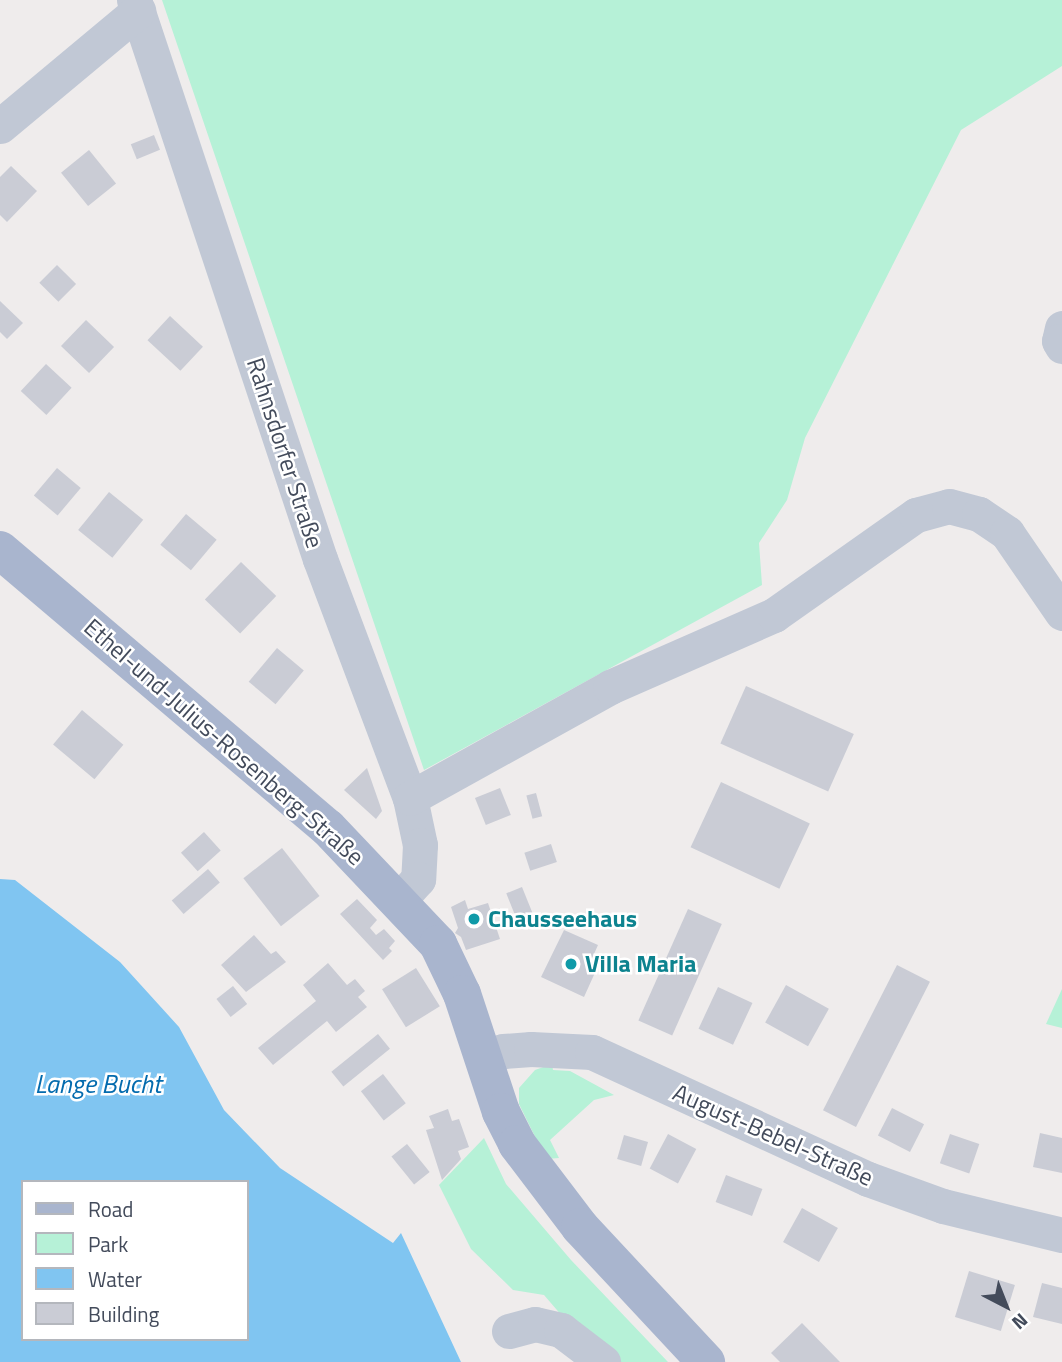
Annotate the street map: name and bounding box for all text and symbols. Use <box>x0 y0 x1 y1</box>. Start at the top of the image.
street label: Rahnsdorfer Straße <box>241 354 329 552</box>
street label: Ethel-und-Julius-Rosenberg-Straße <box>78 613 370 871</box>
place label: Chausseehaus <box>488 905 637 933</box>
marker: Chausseehaus <box>466 911 482 927</box>
place label: Villa Maria <box>585 950 696 978</box>
marker: Villa Maria <box>563 956 579 972</box>
water label: Lange Bucht <box>35 1068 161 1100</box>
street label: August-Bebel-Straße <box>668 1078 878 1192</box>
legend <box>21 1180 248 1341</box>
text: Road <box>88 1193 133 1225</box>
text: Park <box>88 1228 128 1260</box>
text: Water <box>88 1263 142 1295</box>
north arrow <box>971 1271 1041 1341</box>
text: Building <box>88 1298 159 1330</box>
text: N <box>1006 1307 1035 1337</box>

